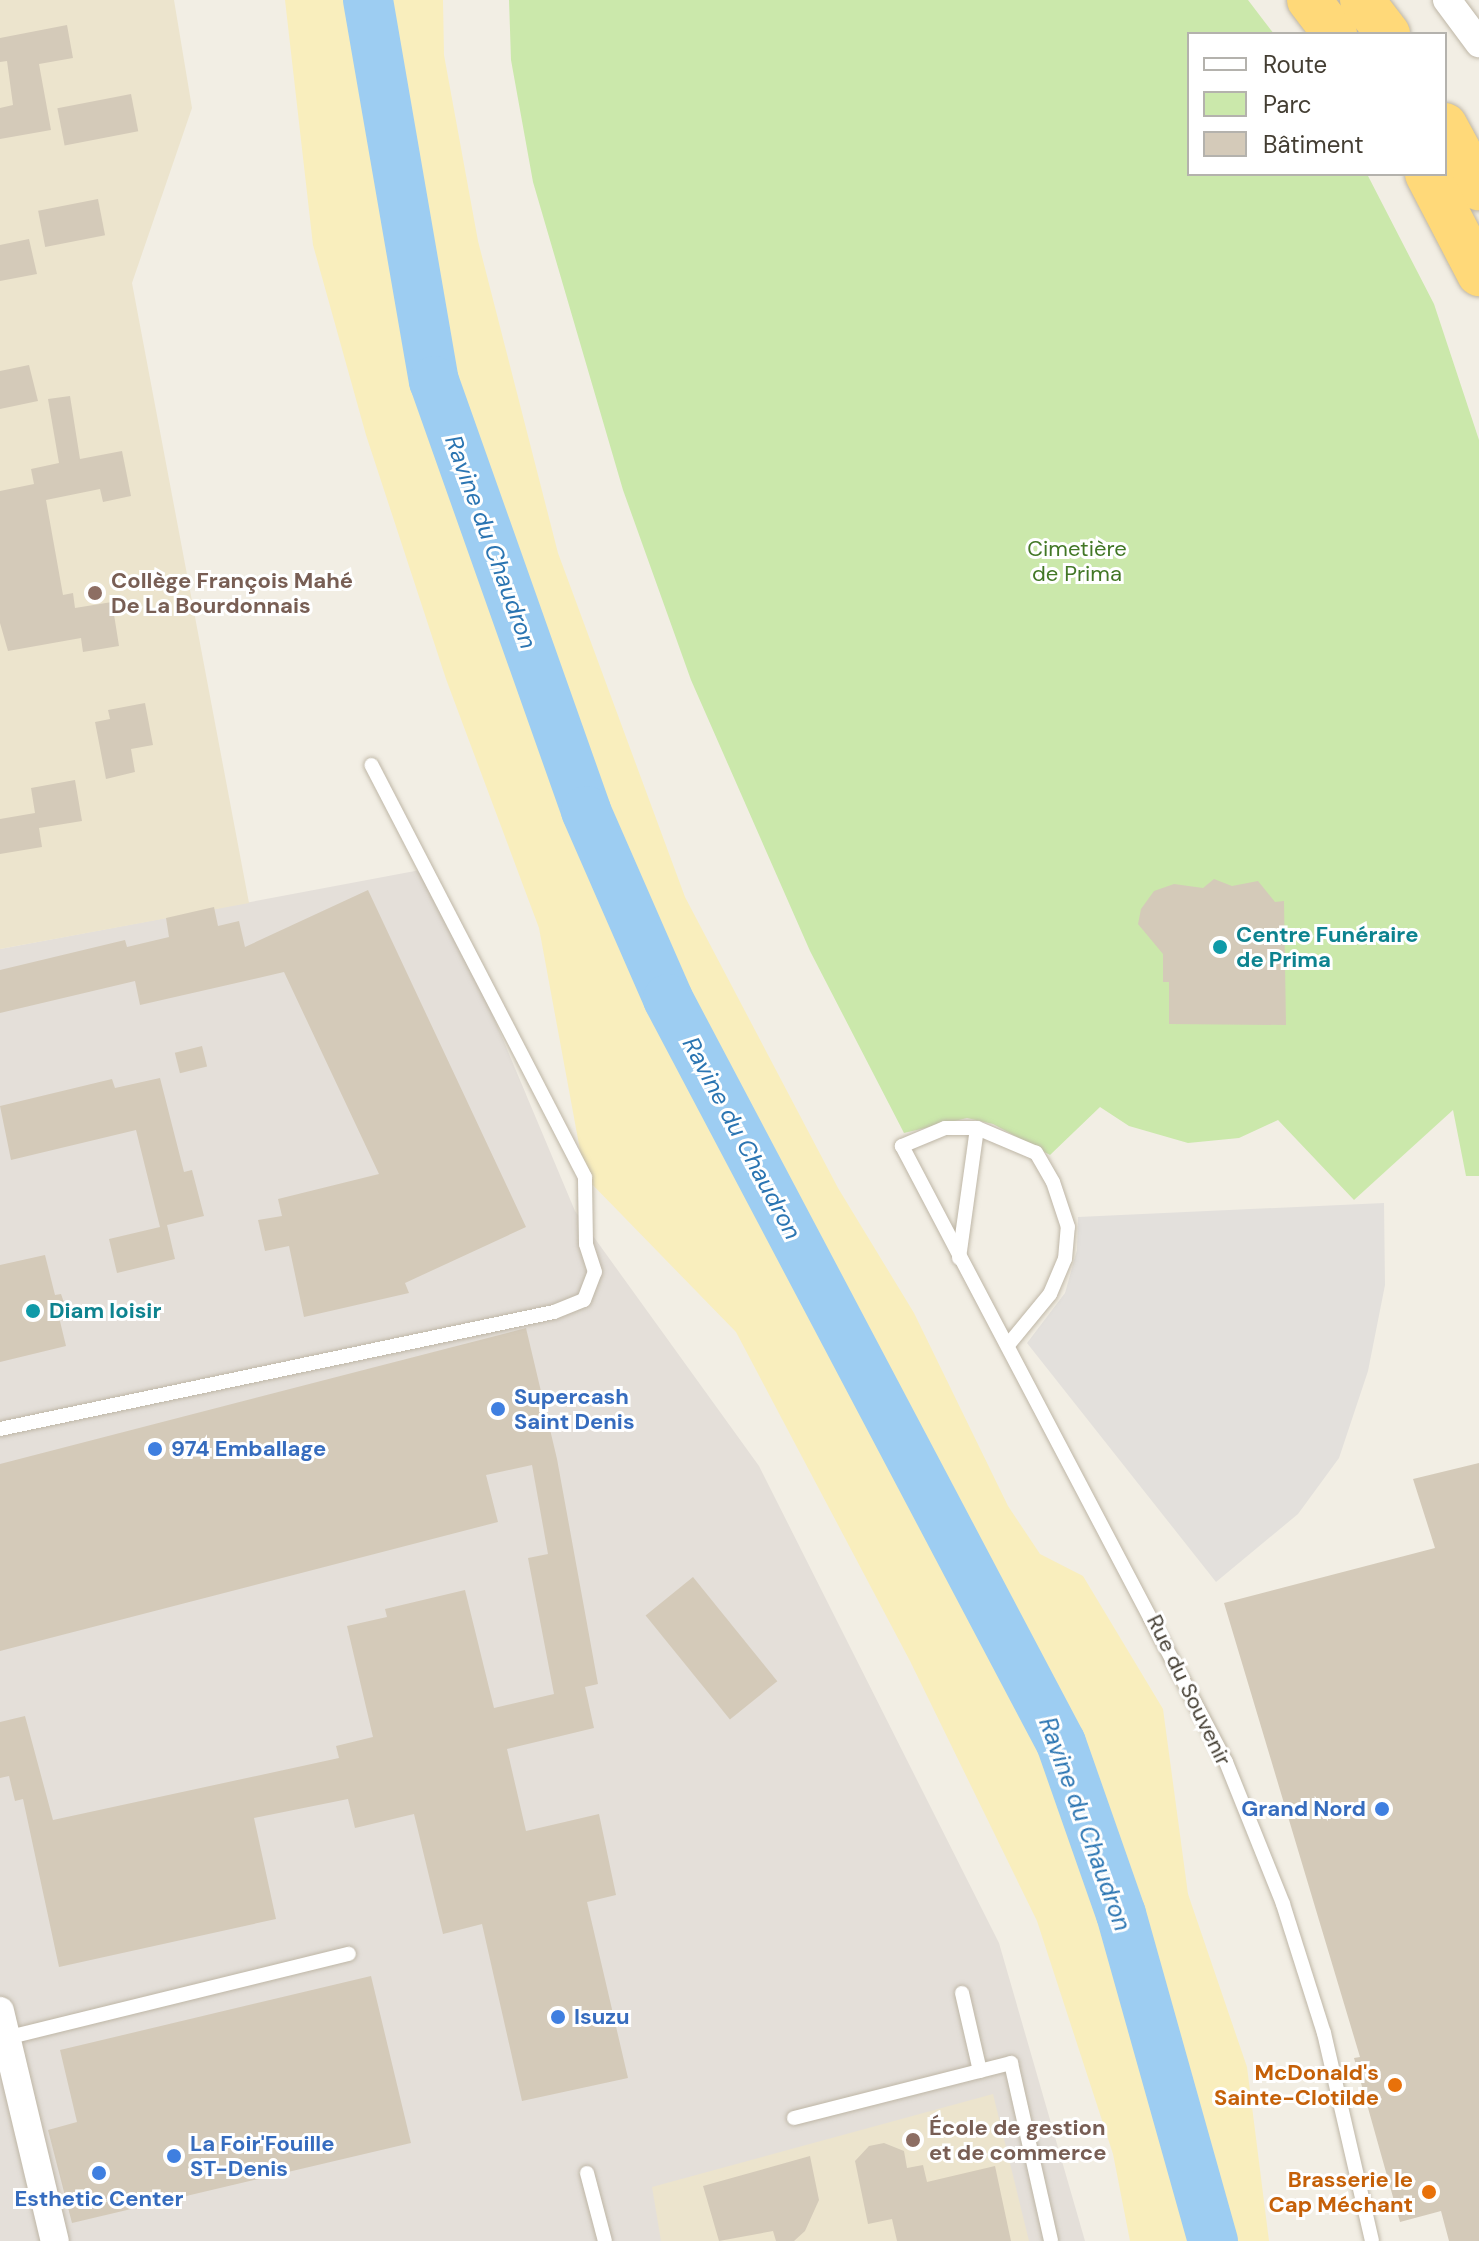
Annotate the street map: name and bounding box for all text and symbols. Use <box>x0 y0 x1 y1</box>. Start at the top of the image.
legend <box>1187 32 1447 176</box>
text: Route <box>1263 49 1327 80</box>
text: Parc <box>1263 89 1312 120</box>
text: Bâtiment <box>1263 129 1364 160</box>
water label: Ravine du Chaudron <box>439 431 543 653</box>
park label: Cimetière de Prima <box>1027 535 1127 586</box>
place label: Collège François Mahé De La Bourdonnais <box>111 567 353 618</box>
marker: Collège François Mahé De La Bourdonnais <box>86 584 104 602</box>
place label: Centre Funéraire de Prima <box>1236 921 1418 972</box>
marker: Centre Funéraire de Prima <box>1211 938 1229 956</box>
water label: Ravine du Chaudron <box>676 1032 808 1244</box>
place label: Diam loisir <box>49 1298 161 1324</box>
marker: Diam loisir <box>24 1302 42 1320</box>
place label: Supercash Saint Denis <box>514 1383 635 1434</box>
marker: Supercash Saint Denis <box>489 1400 507 1418</box>
place label: 974 Emballage <box>171 1436 326 1462</box>
marker: 974 Emballage <box>146 1440 164 1458</box>
street label: Rue du Souvenir <box>1141 1610 1237 1770</box>
water label: Ravine du Chaudron <box>1033 1713 1137 1935</box>
place label: Grand Nord <box>1241 1796 1366 1822</box>
marker: Grand Nord <box>1373 1800 1391 1818</box>
place label: Isuzu <box>574 2004 630 2030</box>
marker: Isuzu <box>549 2008 567 2026</box>
place label: McDonald's Sainte-Clotilde <box>1214 2059 1379 2110</box>
marker: McDonald's Sainte-Clotilde <box>1386 2076 1404 2094</box>
place label: École de gestion et de commerce <box>929 2114 1106 2166</box>
place label: La Foir'Fouille ST-Denis <box>190 2130 334 2182</box>
marker: École de gestion et de commerce <box>904 2131 922 2149</box>
marker: La Foir'Fouille ST-Denis <box>165 2147 183 2165</box>
marker: Esthetic Center <box>90 2164 108 2182</box>
place label: Brasserie le Cap Méchant <box>1269 2166 1413 2218</box>
marker: Brasserie le Cap Méchant <box>1420 2183 1438 2201</box>
place label: Esthetic Center <box>14 2186 184 2212</box>

